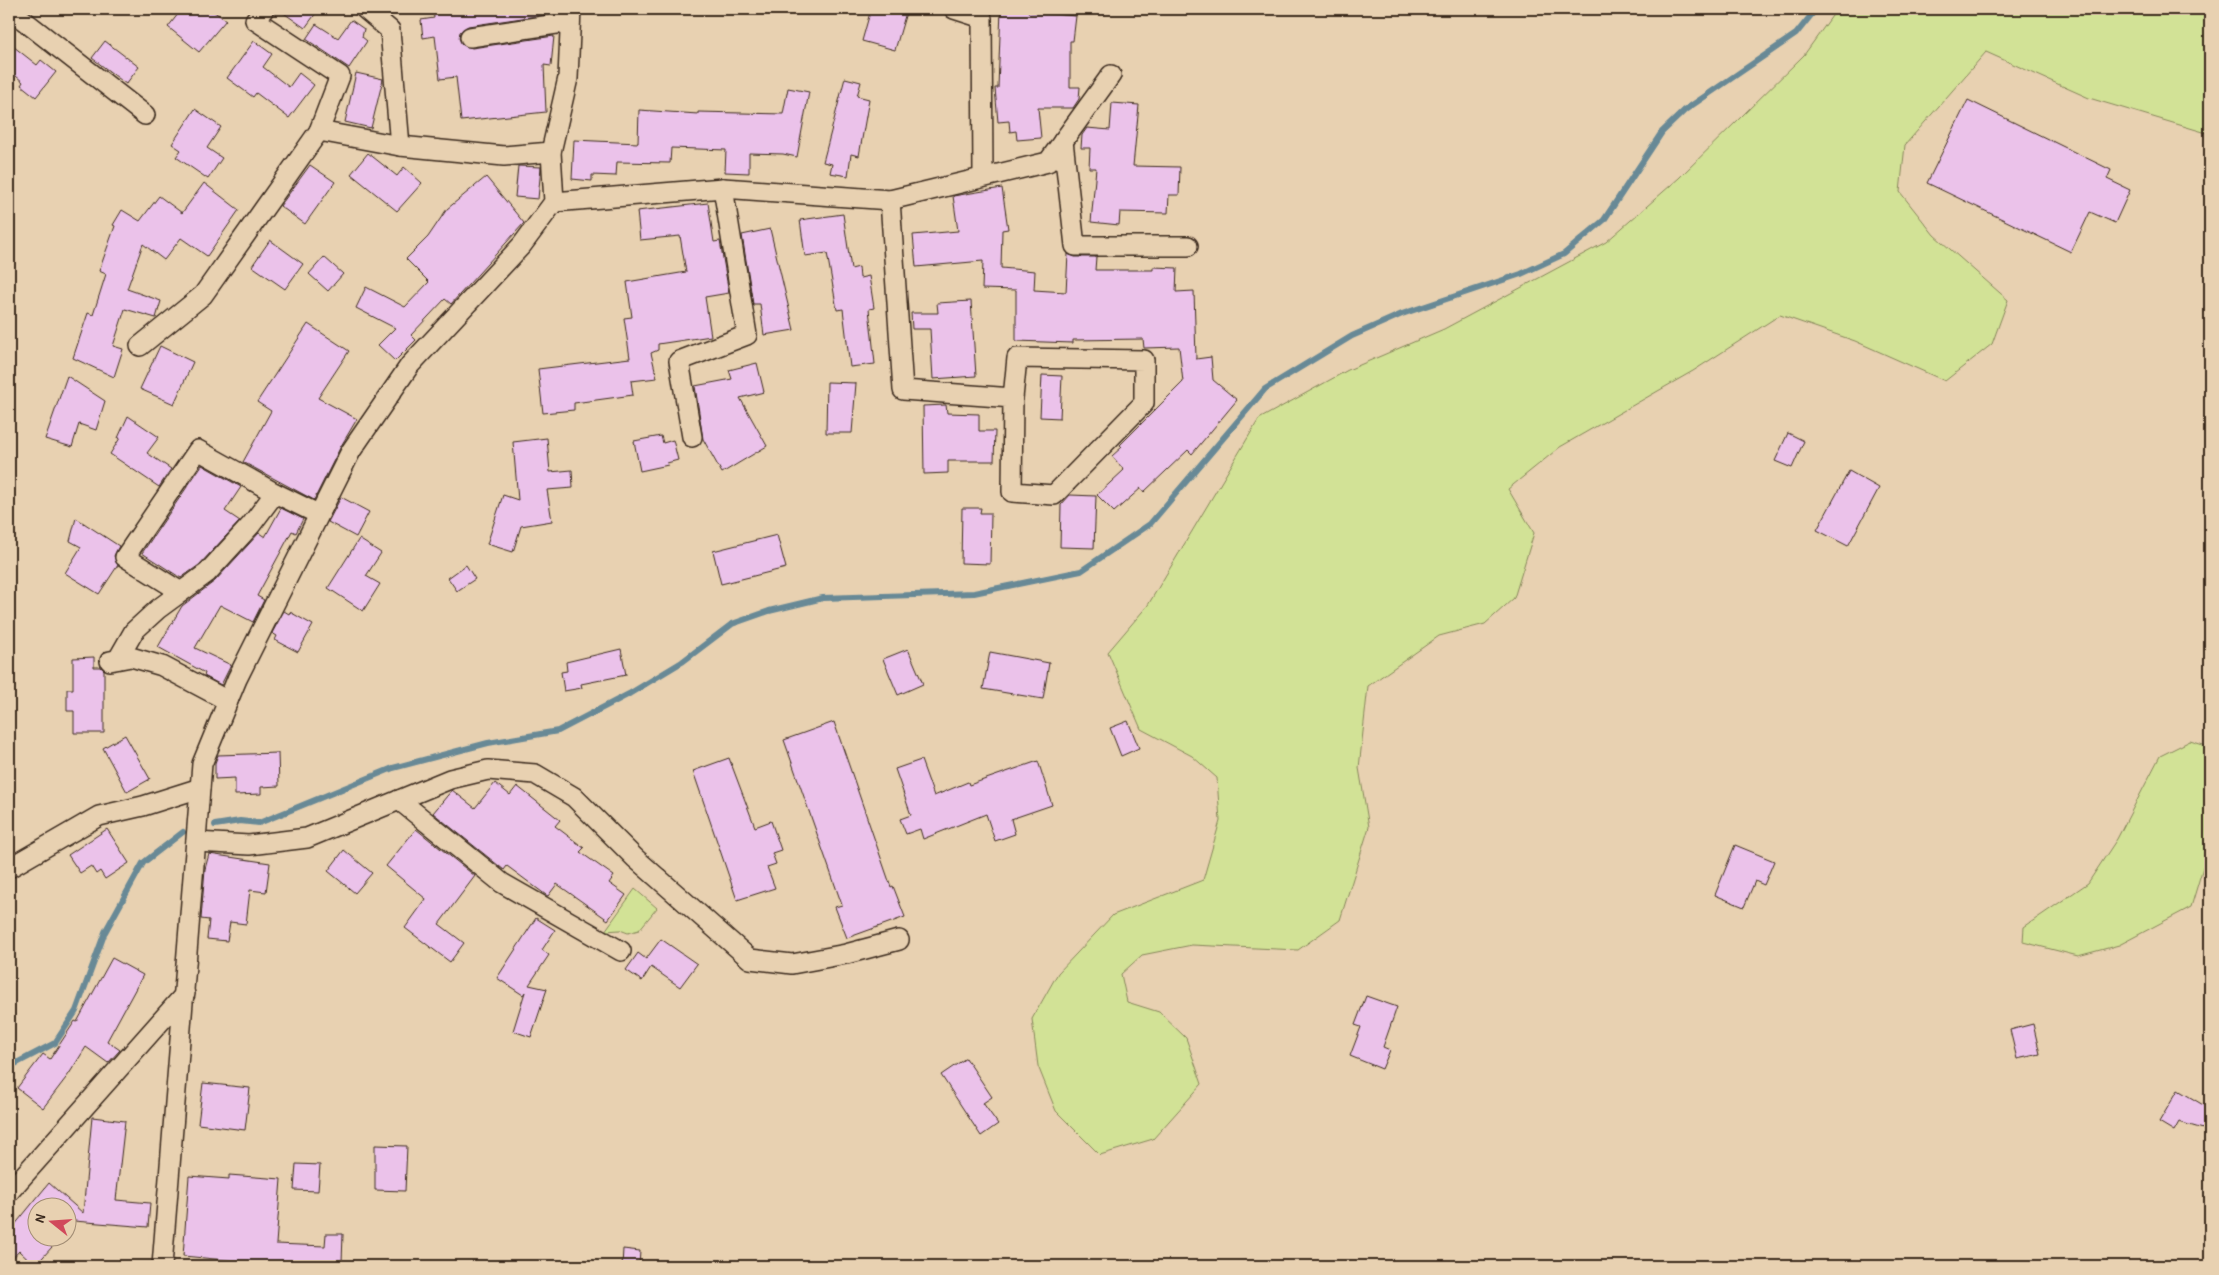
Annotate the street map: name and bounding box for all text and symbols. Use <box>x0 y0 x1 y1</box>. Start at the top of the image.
north arrow <box>28 1198 78 1248</box>
text: N <box>29 1211 49 1224</box>

